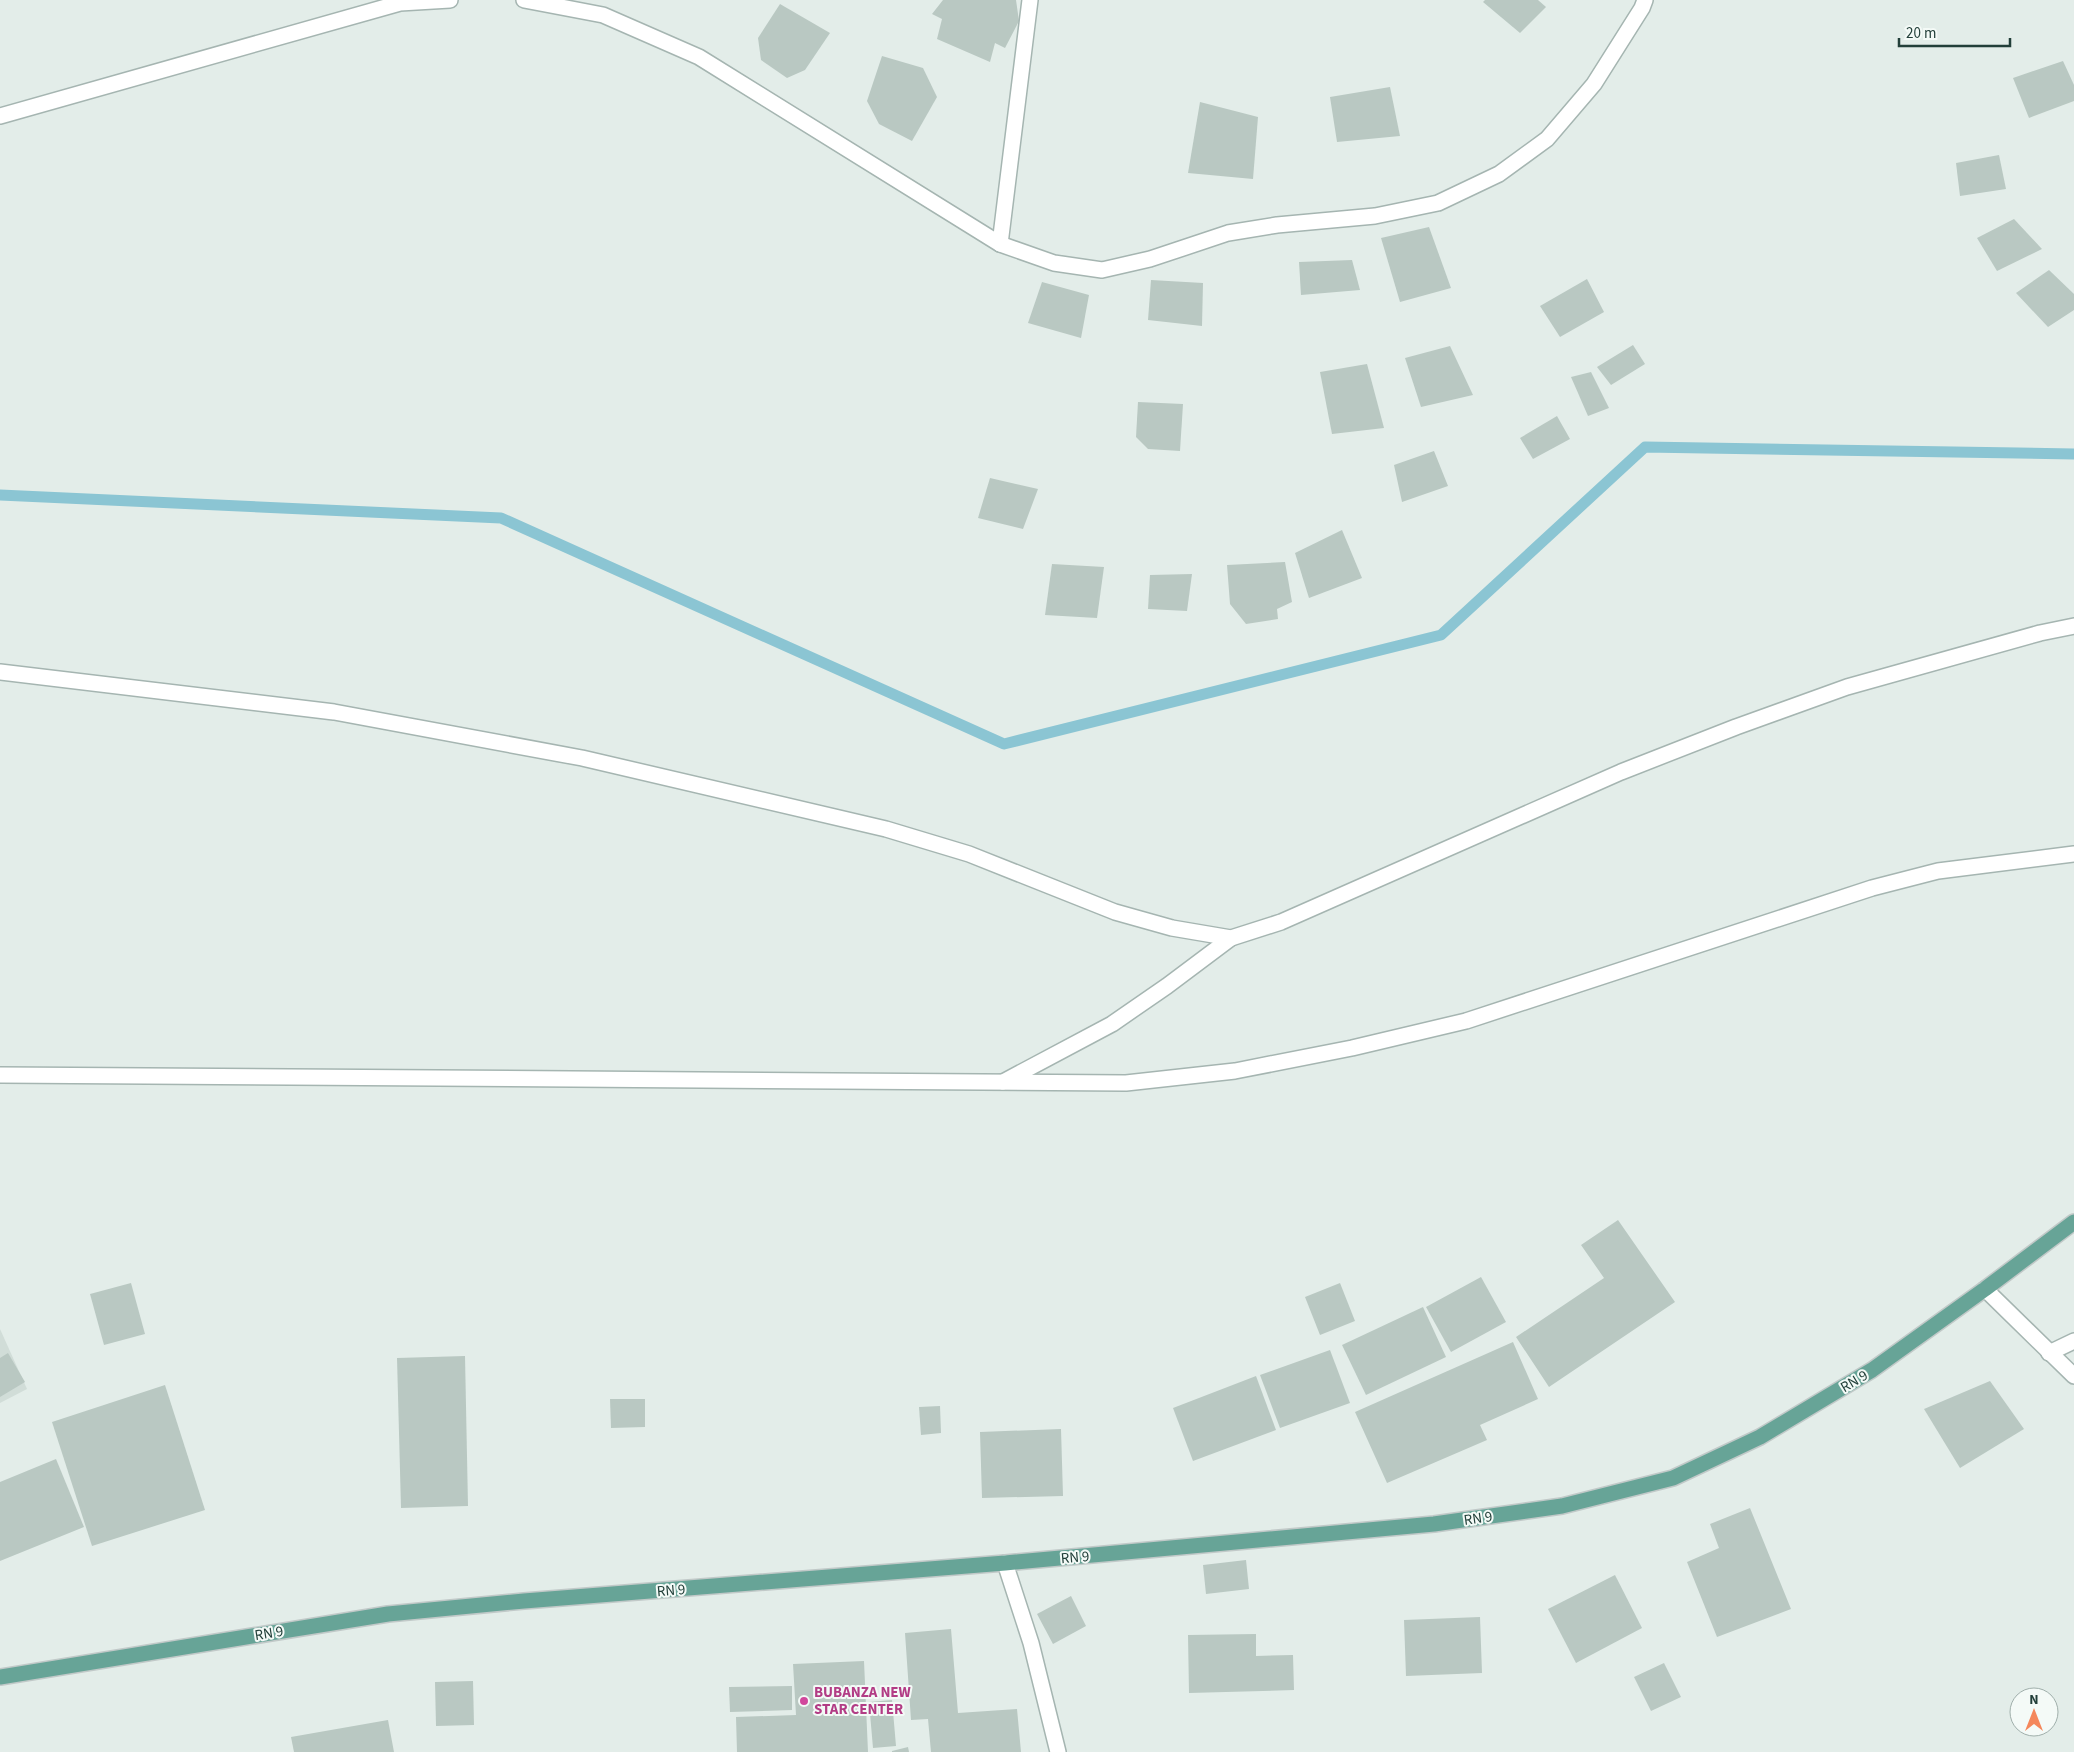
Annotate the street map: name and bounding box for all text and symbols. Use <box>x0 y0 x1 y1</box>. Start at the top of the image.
scale bar <box>1899 15 2010 47</box>
text: 20 m <box>1906 23 1936 44</box>
street label: RN 9 <box>1837 1365 1872 1398</box>
street label: RN 9 <box>1462 1506 1494 1531</box>
street label: RN 9 <box>1060 1546 1090 1569</box>
street label: RN 9 <box>656 1579 686 1602</box>
street label: RN 9 <box>253 1621 285 1646</box>
place label: BUBANZA NEW STAR CENTER <box>814 1682 911 1720</box>
north arrow <box>2009 1687 2059 1737</box>
text: N <box>2029 1690 2039 1710</box>
marker: BUBANZA NEW STAR CENTER <box>798 1695 810 1707</box>

